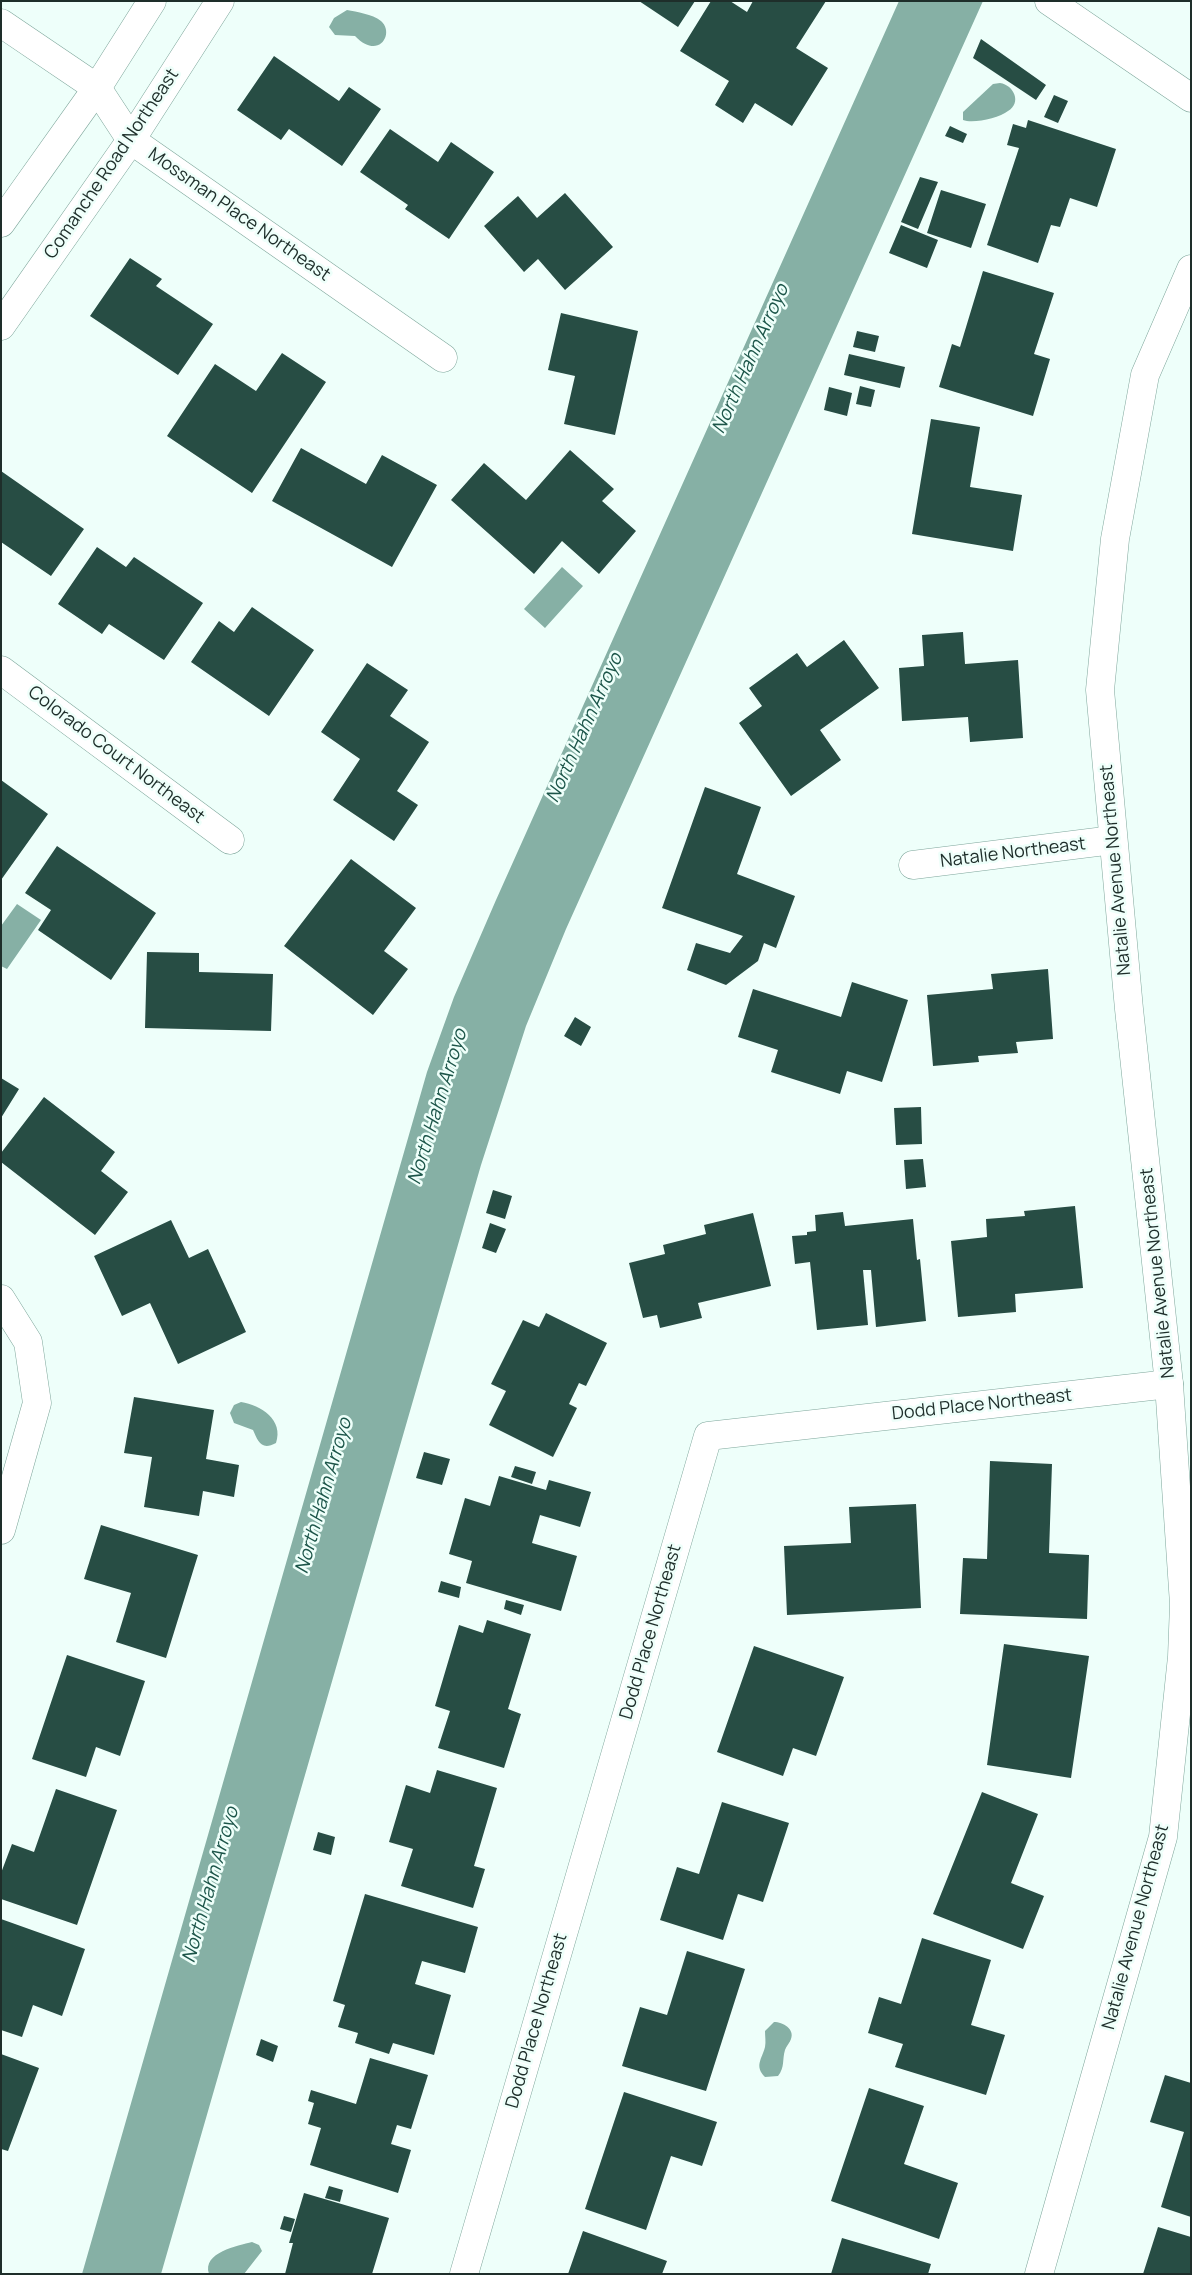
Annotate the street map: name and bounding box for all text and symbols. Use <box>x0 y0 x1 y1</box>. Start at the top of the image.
street label: Comanche Road Northeast <box>40 65 184 263</box>
street label: Mossman Place Northeast <box>144 144 334 286</box>
water label: North Hahn Arroyo <box>708 281 794 437</box>
water label: North Hahn Arroyo <box>542 650 628 806</box>
street label: Colorado Court Northeast <box>24 682 208 828</box>
street label: Natalie Avenue Northeast <box>1096 764 1136 976</box>
street label: Natalie Northeast <box>939 833 1087 873</box>
water label: North Hahn Arroyo <box>404 1027 472 1187</box>
street label: Natalie Avenue Northeast <box>1136 1167 1180 1379</box>
street label: Dodd Place Northeast <box>891 1385 1073 1425</box>
water label: North Hahn Arroyo <box>291 1415 357 1577</box>
street label: Dodd Place Northeast <box>616 1542 686 1722</box>
water label: North Hahn Arroyo <box>178 1804 244 1966</box>
street label: Natalie Avenue Northeast <box>1098 1822 1174 2032</box>
street label: Dodd Place Northeast <box>502 1931 572 2111</box>

